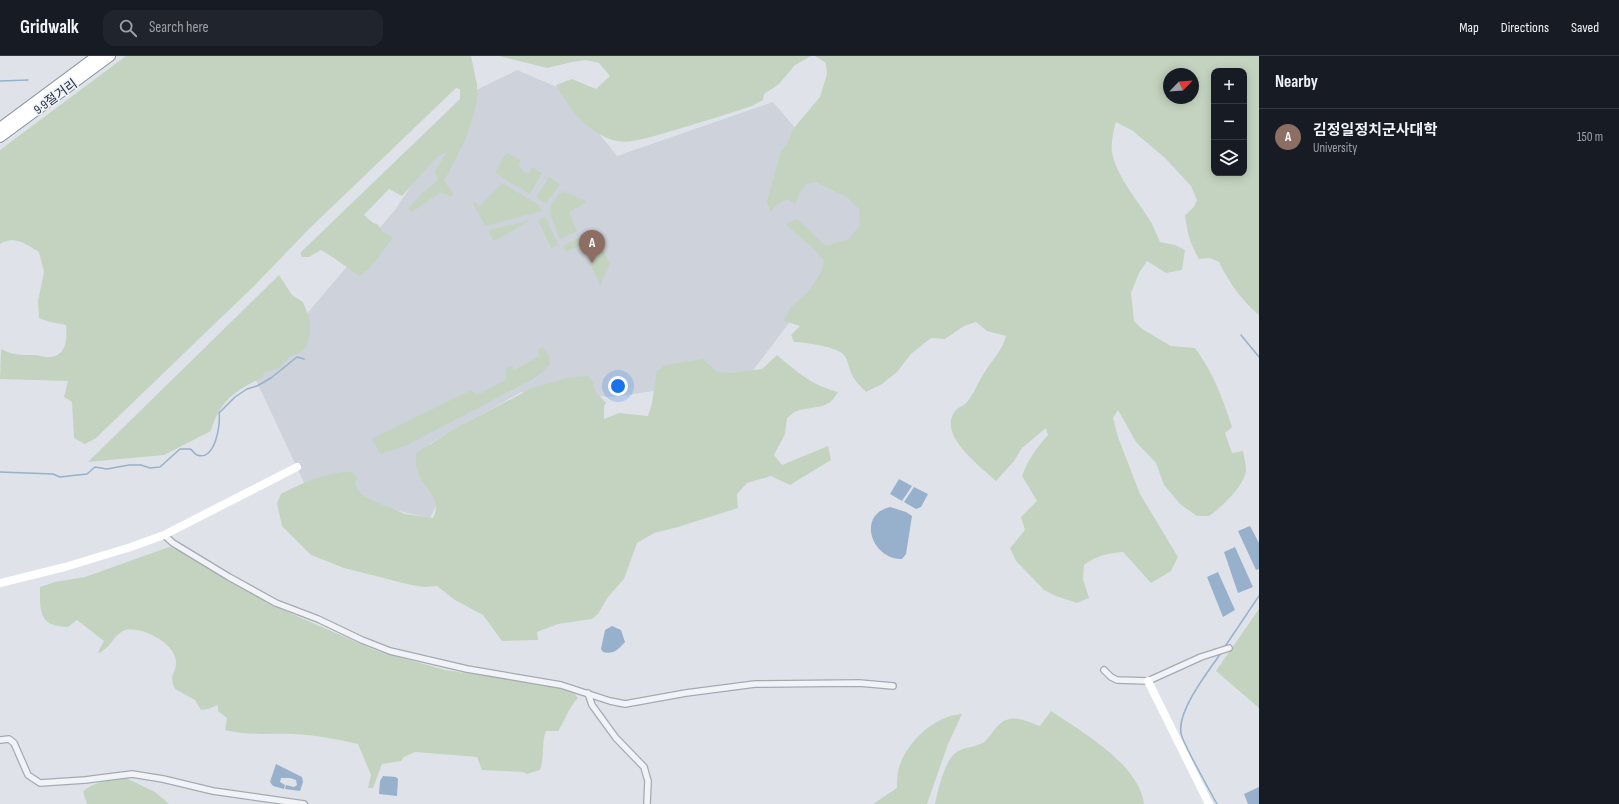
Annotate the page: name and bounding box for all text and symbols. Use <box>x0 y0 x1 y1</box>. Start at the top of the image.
search box <box>103 10 383 46</box>
text: Gridwalk <box>20 16 79 39</box>
icon: search <box>117 17 139 39</box>
text: Search here <box>149 18 209 37</box>
text: Map <box>1459 19 1479 36</box>
text: Directions <box>1501 19 1549 36</box>
text: Saved <box>1571 19 1599 36</box>
north arrow <box>1163 68 1199 104</box>
map controls <box>1211 68 1247 176</box>
button: + <box>1211 68 1247 104</box>
text: Nearby <box>1275 72 1318 92</box>
street label: 9·9절거리 <box>31 76 81 118</box>
button: − <box>1211 104 1247 140</box>
text: 김정일정치군사대학 <box>1313 121 1437 140</box>
text: A <box>1285 129 1291 145</box>
text: 150 m <box>1577 129 1603 145</box>
button: layers <box>1211 140 1247 176</box>
text: University <box>1313 140 1357 156</box>
pin: A <box>579 230 605 263</box>
your location <box>608 376 628 396</box>

